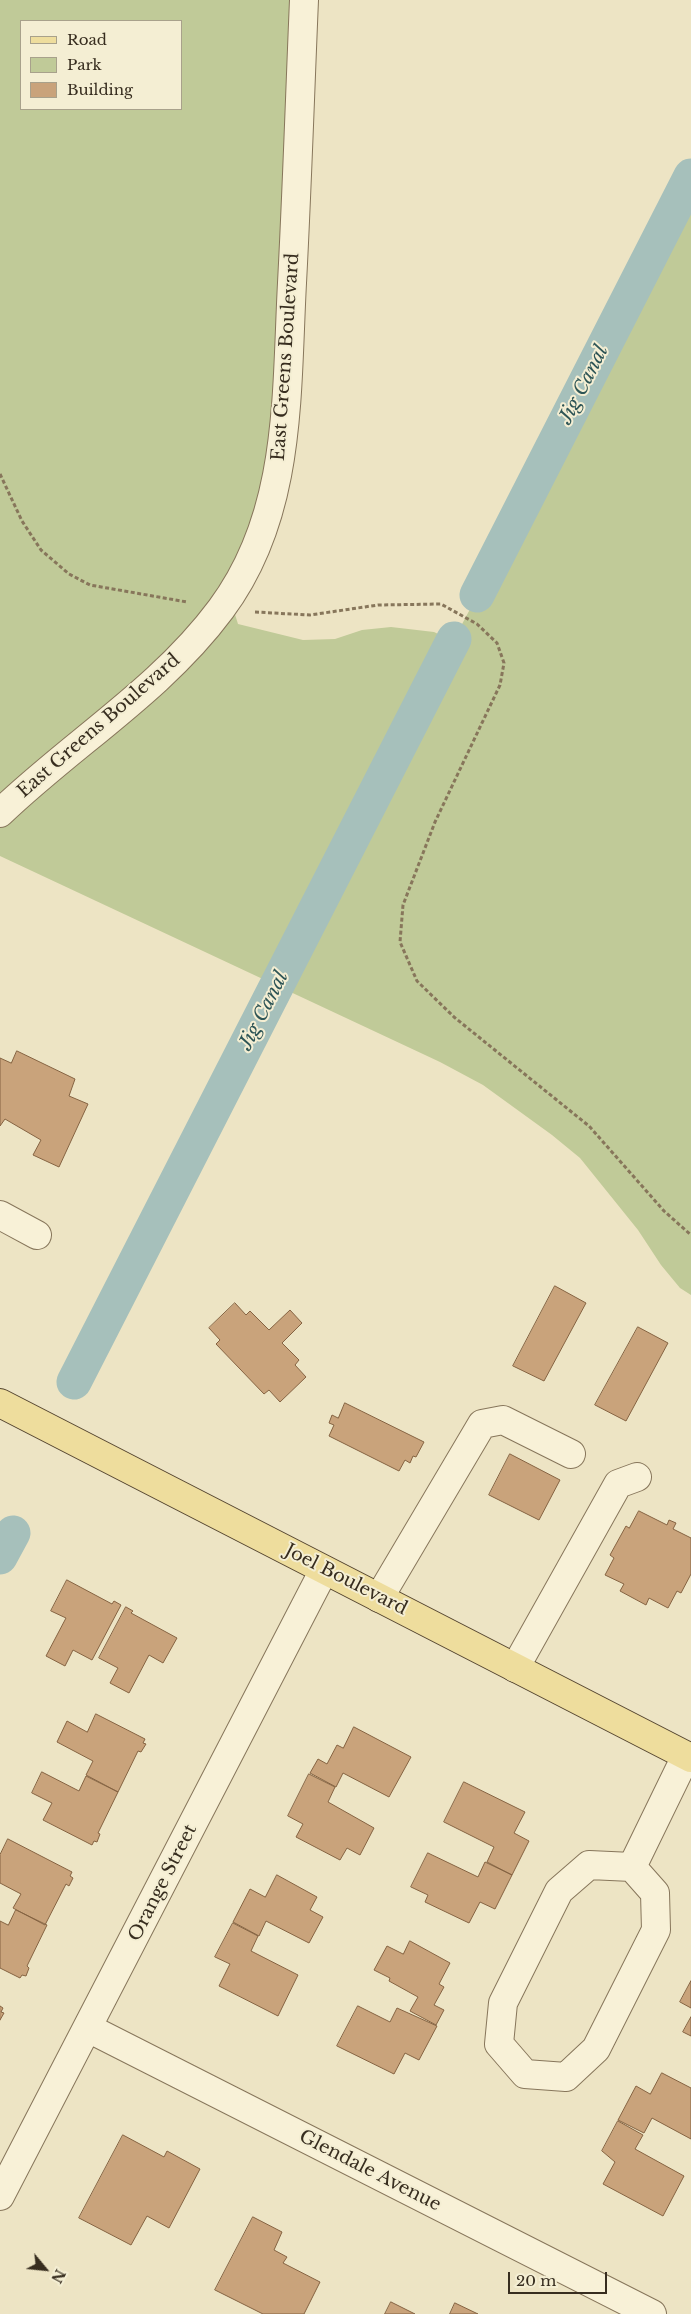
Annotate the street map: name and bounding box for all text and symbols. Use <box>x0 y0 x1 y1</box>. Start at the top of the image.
legend <box>20 20 182 110</box>
text: Road <box>67 30 107 49</box>
text: Park <box>67 55 102 74</box>
text: Building <box>67 80 133 99</box>
street label: East Greens Boulevard <box>268 252 304 462</box>
water label: Jig Canal <box>554 342 614 428</box>
street label: East Greens Boulevard <box>13 649 185 803</box>
water label: Jig Canal <box>234 968 294 1054</box>
street label: Joel Boulevard <box>281 1540 411 1620</box>
street label: Orange Street <box>124 1821 202 1945</box>
street label: Glendale Avenue <box>295 2126 445 2216</box>
north arrow <box>20 2244 70 2294</box>
scale bar <box>511 2262 610 2294</box>
text: N <box>47 2266 69 2286</box>
text: 20 m <box>516 2271 556 2290</box>

